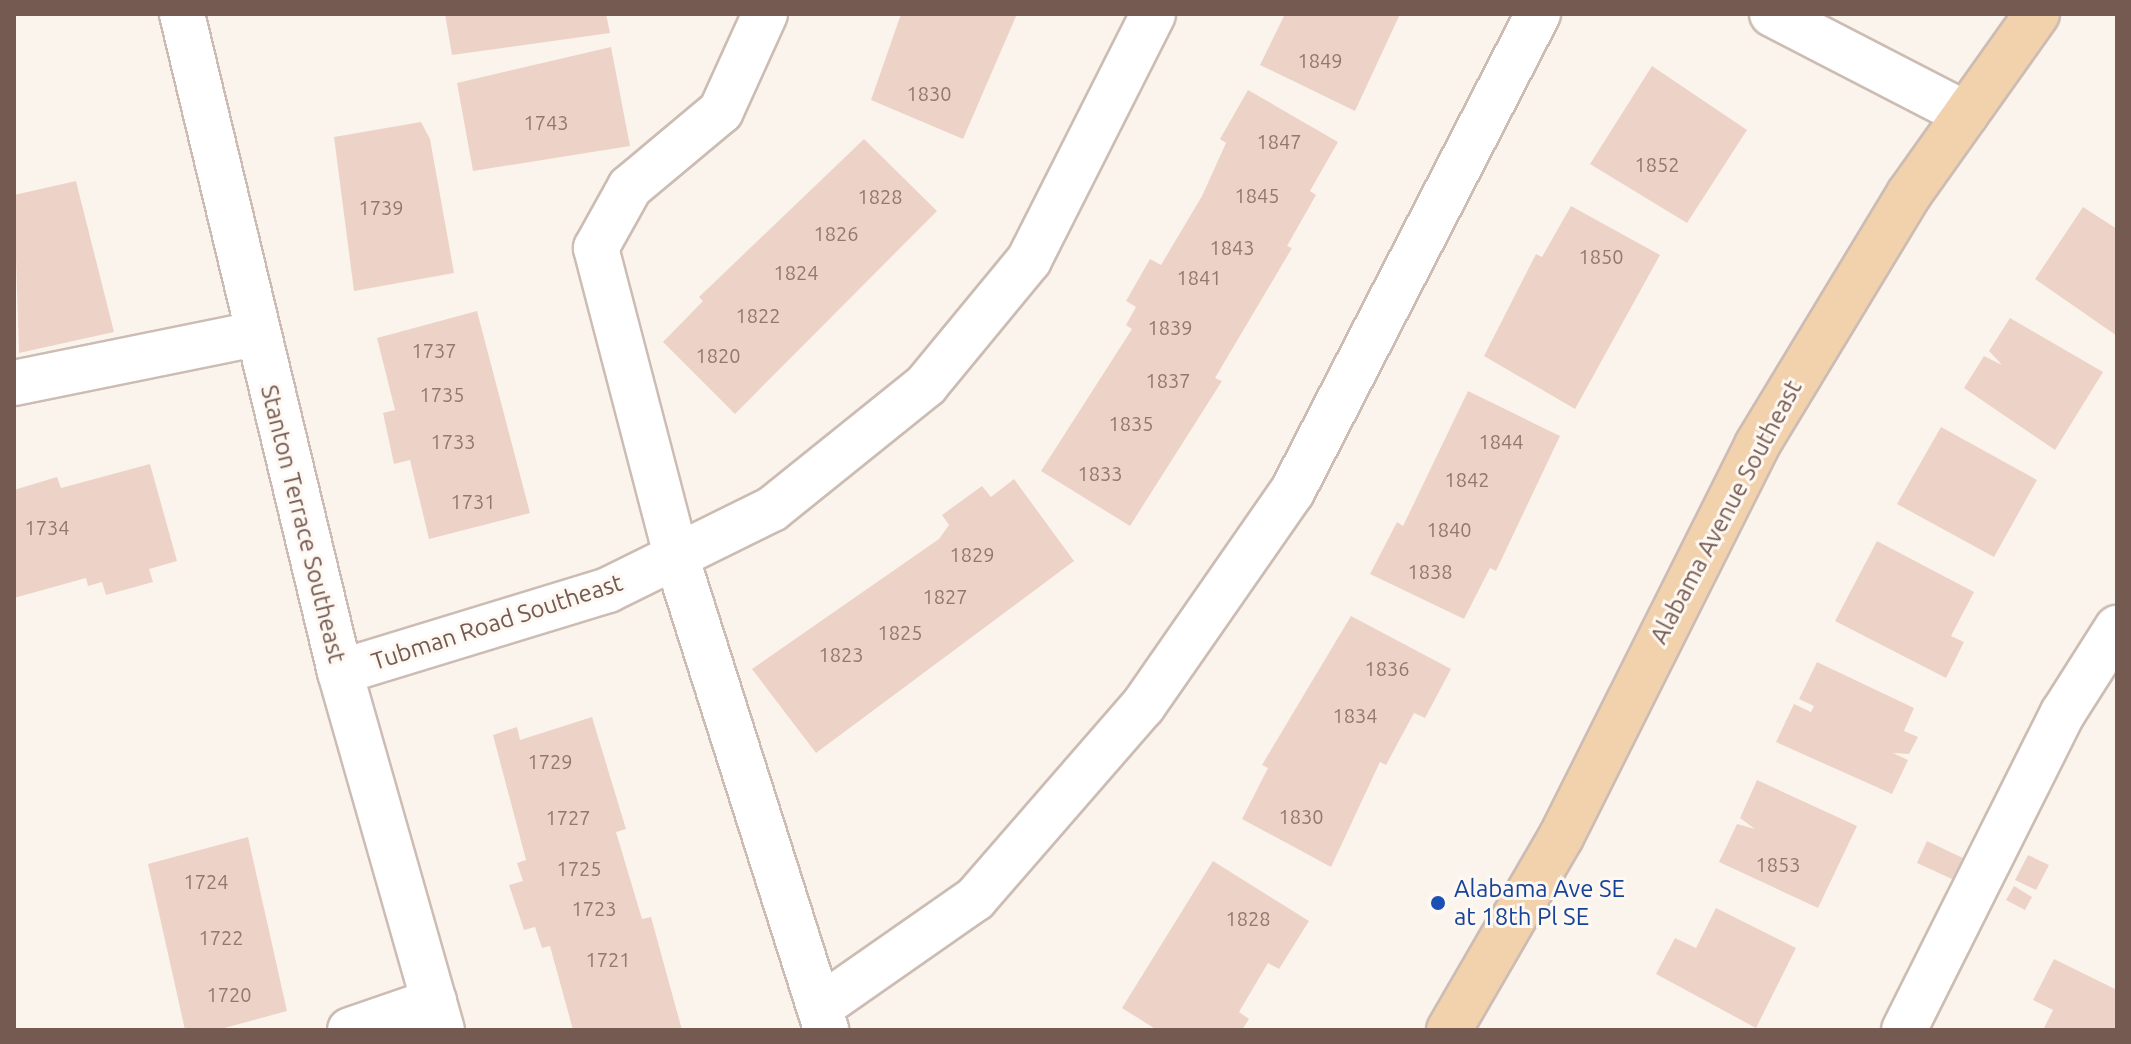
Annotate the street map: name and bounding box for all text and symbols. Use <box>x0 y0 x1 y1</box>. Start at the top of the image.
house number: 1849 <box>1297 48 1343 72</box>
house number: 1830 <box>906 81 952 105</box>
house number: 1743 <box>523 110 569 134</box>
house number: 1847 <box>1256 129 1302 153</box>
house number: 1852 <box>1634 152 1680 176</box>
house number: 1845 <box>1234 183 1280 207</box>
house number: 1828 <box>857 184 903 208</box>
house number: 1739 <box>358 195 404 219</box>
house number: 1826 <box>813 221 859 245</box>
house number: 1843 <box>1209 235 1255 259</box>
house number: 1850 <box>1578 244 1624 268</box>
house number: 1824 <box>773 260 819 284</box>
house number: 1841 <box>1176 265 1222 289</box>
house number: 1822 <box>735 303 781 327</box>
house number: 1839 <box>1147 315 1193 339</box>
house number: 1737 <box>411 338 457 362</box>
house number: 1820 <box>695 343 741 367</box>
house number: 1837 <box>1145 368 1191 392</box>
street label: Alabama Avenue Southeast <box>1644 375 1808 649</box>
street label: Stanton Terrace Southeast <box>255 382 351 666</box>
house number: 1735 <box>419 382 465 406</box>
house number: 1835 <box>1108 411 1154 435</box>
house number: 1733 <box>430 429 476 453</box>
house number: 1844 <box>1478 429 1524 453</box>
house number: 1833 <box>1077 461 1123 485</box>
house number: 1842 <box>1444 467 1490 491</box>
house number: 1731 <box>450 489 496 513</box>
house number: 1734 <box>24 515 70 539</box>
house number: 1840 <box>1426 517 1472 541</box>
house number: 1829 <box>949 542 995 566</box>
house number: 1838 <box>1407 559 1453 583</box>
street label: Tubman Road Southeast <box>368 568 626 676</box>
house number: 1827 <box>922 584 968 608</box>
house number: 1825 <box>877 620 923 644</box>
house number: 1823 <box>818 642 864 666</box>
house number: 1836 <box>1364 656 1410 680</box>
house number: 1834 <box>1332 703 1378 727</box>
house number: 1729 <box>527 749 573 773</box>
house number: 1830 <box>1278 804 1324 828</box>
house number: 1727 <box>545 805 591 829</box>
house number: 1853 <box>1755 852 1801 876</box>
house number: 1725 <box>556 856 602 880</box>
house number: 1724 <box>183 869 229 893</box>
place label: Alabama Ave SE at 18th Pl SE <box>1454 875 1625 931</box>
marker: Alabama Ave SE at 18th Pl SE <box>1429 894 1447 912</box>
house number: 1723 <box>571 896 617 920</box>
house number: 1828 <box>1225 906 1271 930</box>
house number: 1722 <box>198 925 244 949</box>
house number: 1721 <box>585 947 631 971</box>
house number: 1720 <box>206 982 252 1006</box>

